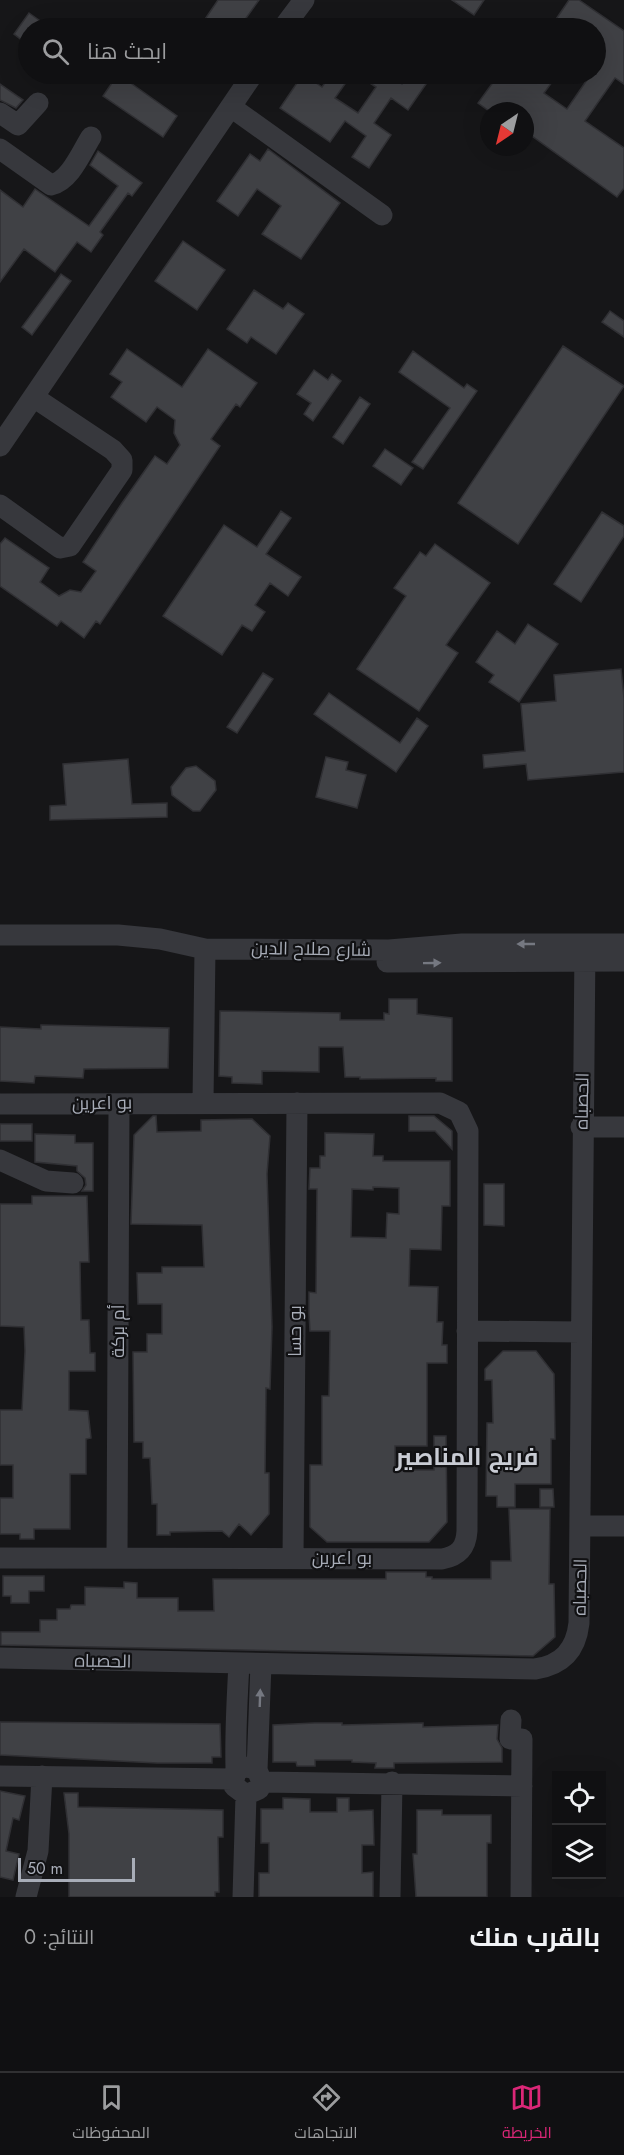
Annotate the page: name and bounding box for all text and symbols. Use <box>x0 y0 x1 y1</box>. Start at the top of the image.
search box <box>18 18 606 84</box>
icon: search <box>39 35 72 68</box>
text: ابحث هنا <box>87 35 167 67</box>
north arrow <box>480 102 534 156</box>
street label: شارع صلاح الدين <box>251 935 371 963</box>
one-way arrow <box>517 939 536 949</box>
one-way arrow <box>422 958 441 967</box>
street label: الحصباه <box>569 1072 595 1130</box>
street label: بو اعرين <box>72 1089 132 1117</box>
street label: أم بركة <box>105 1304 131 1358</box>
street label: بو حسا <box>282 1305 308 1357</box>
district label: فريج المناصير <box>395 1439 538 1474</box>
street label: بو اعرين <box>312 1545 372 1571</box>
street label: الحصباه <box>567 1558 593 1616</box>
street label: الحصباه <box>74 1648 132 1674</box>
one-way arrow <box>255 1689 264 1708</box>
map controls <box>552 1771 606 1879</box>
button: locate <box>552 1771 606 1825</box>
button: layers <box>552 1825 606 1879</box>
scale bar <box>18 1855 135 1882</box>
text: 50 m <box>27 1857 63 1880</box>
text: بالقرب منك <box>470 1918 600 1956</box>
text: النتائج: 0 <box>24 1923 94 1952</box>
tab: المحفوظات <box>72 2081 150 2147</box>
tab: الاتجاهات <box>294 2081 358 2147</box>
tab: الخريطة <box>502 2081 552 2147</box>

